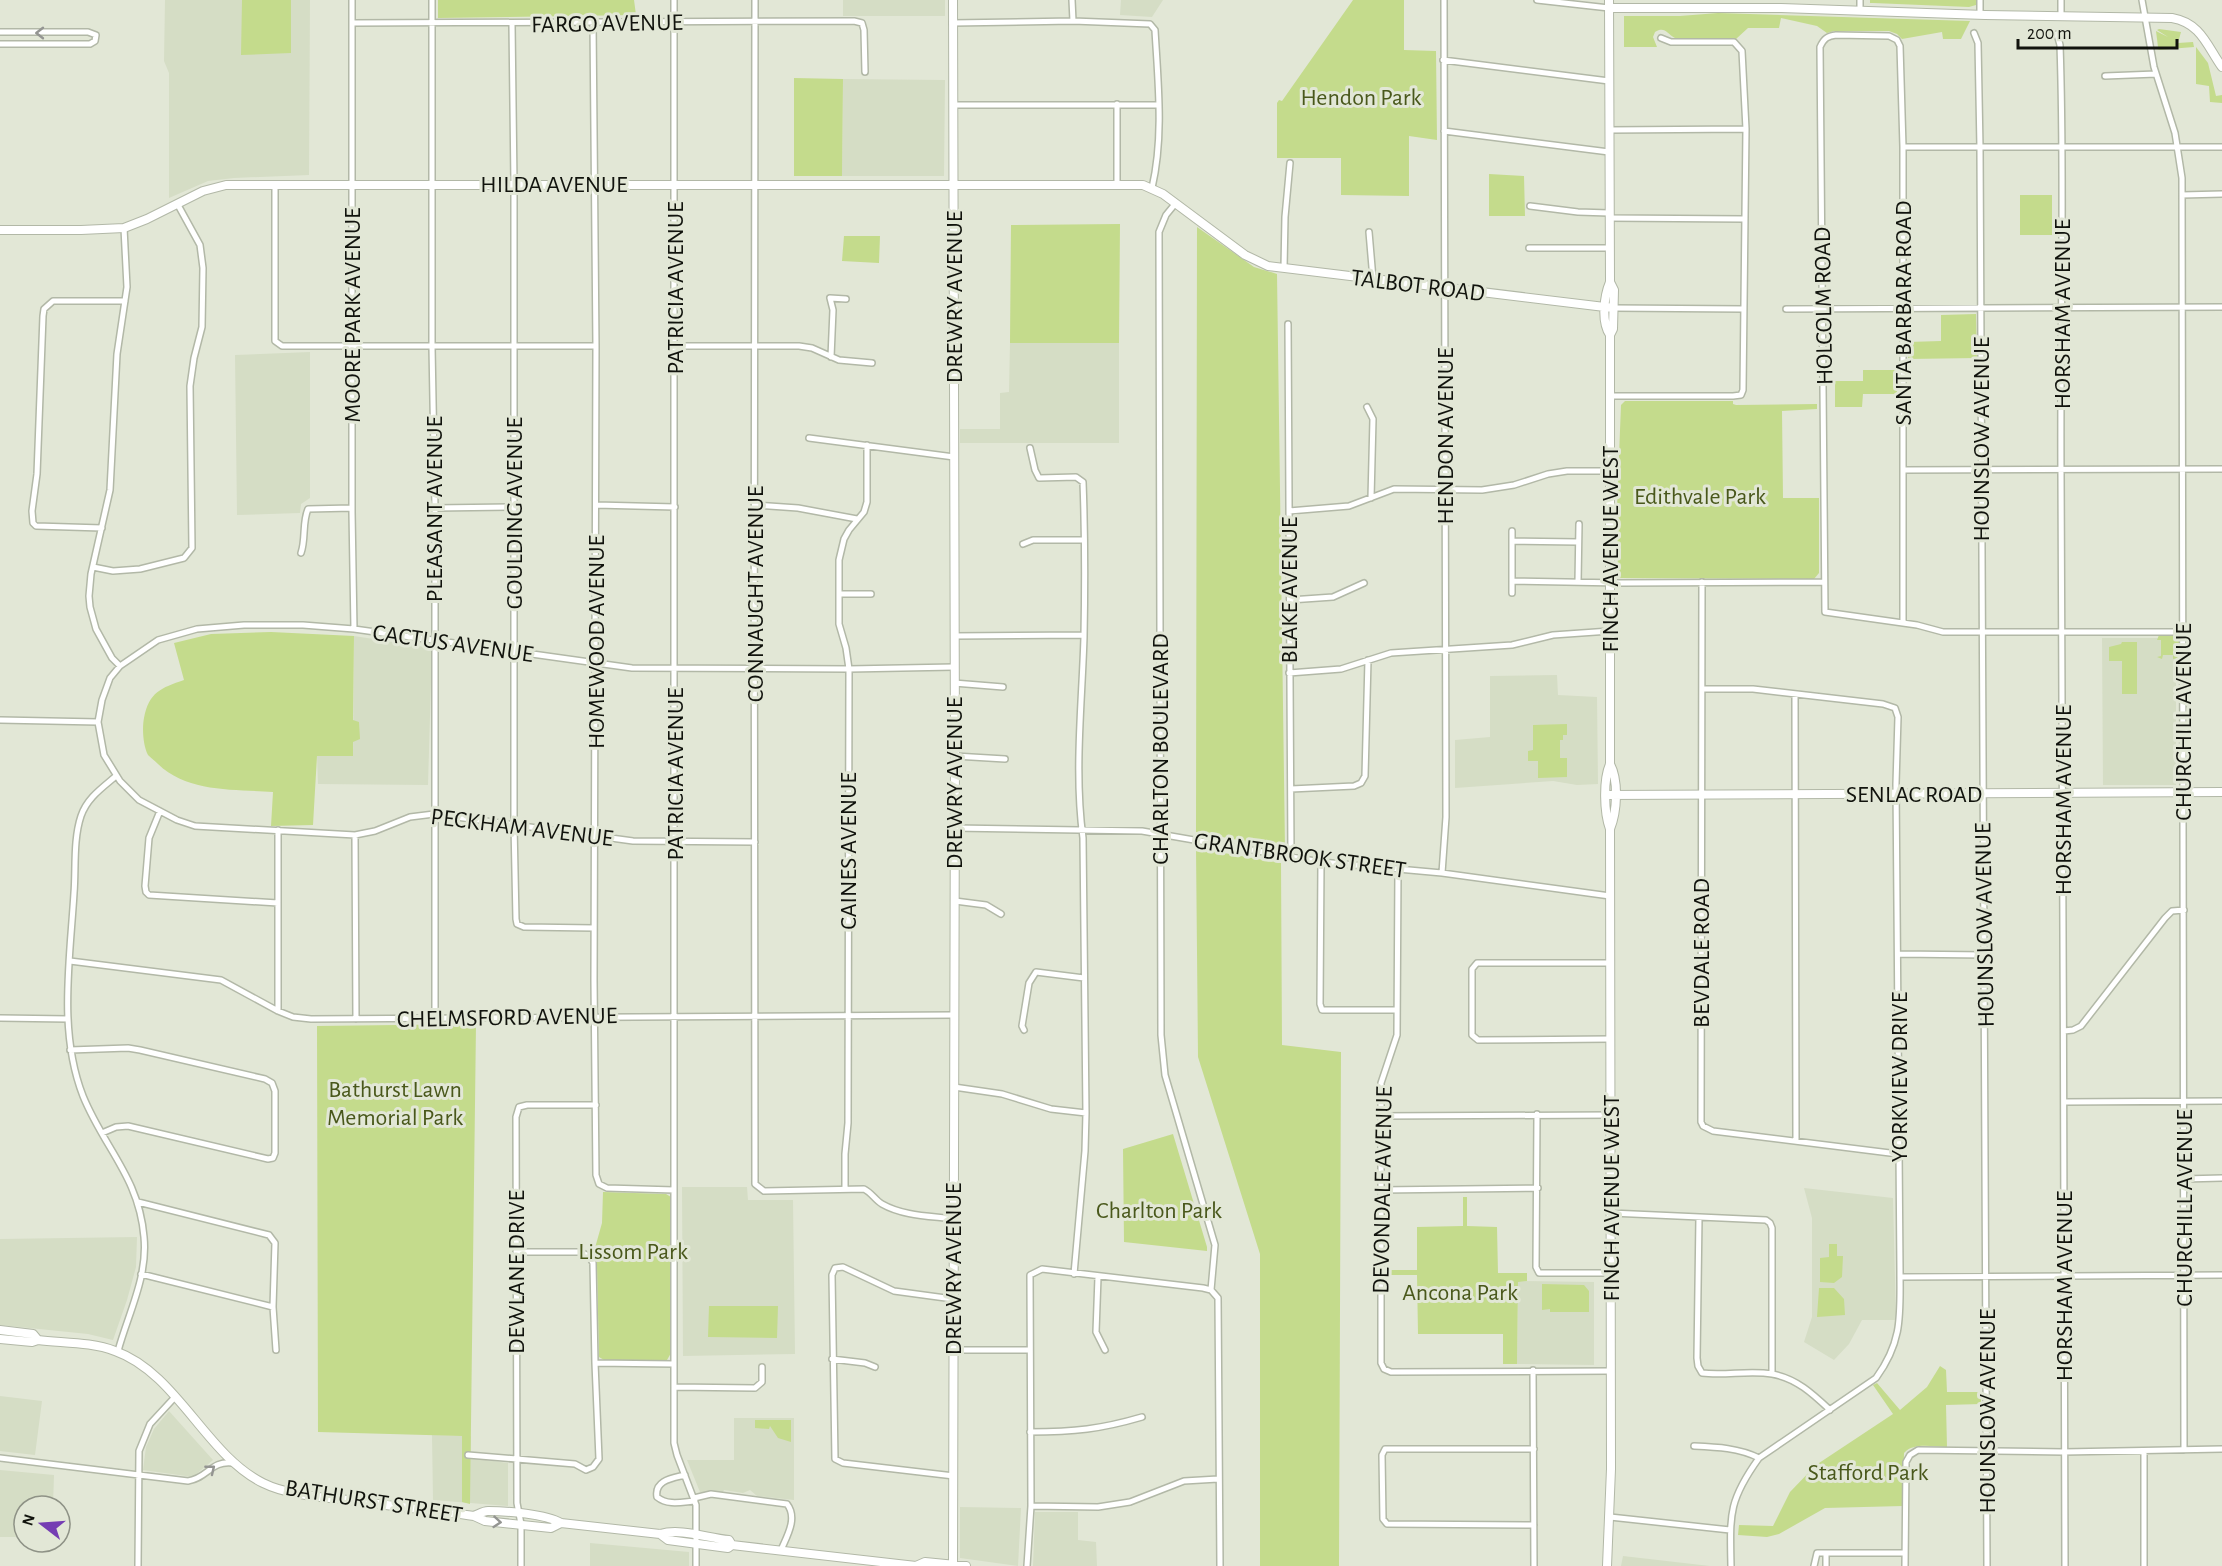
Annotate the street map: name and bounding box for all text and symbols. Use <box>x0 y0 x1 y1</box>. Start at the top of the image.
street label: FARGO AVENUE <box>531 11 684 37</box>
scale bar <box>2018 12 2177 50</box>
text: 200 m <box>2027 25 2072 43</box>
one-way arrow <box>36 26 45 39</box>
park label: Hendon Park <box>1300 86 1422 110</box>
street label: HILDA AVENUE <box>480 173 628 197</box>
street label: PATRICIA AVENUE <box>664 201 688 375</box>
street label: SANTA BARBARA ROAD <box>1892 201 1916 425</box>
street label: MOORE PARK AVENUE <box>341 207 365 423</box>
street label: DREWRY AVENUE <box>943 210 967 383</box>
street label: HORSHAM AVENUE <box>2051 218 2075 409</box>
street label: HOLCOLM ROAD <box>1811 227 1837 385</box>
street label: TALBOT ROAD <box>1350 266 1486 306</box>
street label: HOUNSLOW AVENUE <box>1970 336 1994 541</box>
street label: HENDON AVENUE <box>1434 347 1458 524</box>
street label: PLEASANT AVENUE <box>423 415 447 602</box>
street label: GOULDING AVENUE <box>503 416 527 609</box>
street label: FINCH AVENUE WEST <box>1599 445 1623 652</box>
street label: CONNAUGHT AVENUE <box>744 485 768 702</box>
park label: Edithvale Park <box>1634 485 1766 509</box>
street label: BLAKE AVENUE <box>1278 516 1302 663</box>
street label: HOMEWOOD AVENUE <box>585 534 609 749</box>
street label: CACTUS AVENUE <box>371 621 535 667</box>
street label: CHURCHILL AVENUE <box>2172 623 2196 821</box>
street label: CHARLTON BOULEVARD <box>1149 633 1173 865</box>
street label: PATRICIA AVENUE <box>664 687 688 861</box>
street label: DREWRY AVENUE <box>943 696 967 869</box>
street label: HORSHAM AVENUE <box>2052 704 2076 895</box>
street label: CAINES AVENUE <box>837 772 861 930</box>
street label: SENLAC ROAD <box>1846 783 1982 807</box>
street label: PECKHAM AVENUE <box>429 805 615 851</box>
street label: HOUNSLOW AVENUE <box>1971 822 1999 1028</box>
street label: GRANTBROOK STREET <box>1192 829 1408 883</box>
street label: BEVDALE ROAD <box>1690 878 1714 1028</box>
street label: YORKVIEW DRIVE <box>1888 991 1912 1162</box>
street label: CHELMSFORD AVENUE <box>397 1004 618 1032</box>
park label: Bathurst Lawn Memorial Park <box>327 1078 463 1130</box>
street label: DEVONDALE AVENUE <box>1369 1085 1397 1294</box>
street label: FINCH AVENUE WEST <box>1600 1094 1624 1301</box>
street label: CHURCHILL AVENUE <box>2173 1109 2197 1307</box>
street label: DREWRY AVENUE <box>942 1182 966 1355</box>
street label: DEWLANE DRIVE <box>505 1189 529 1354</box>
street label: HORSHAM AVENUE <box>2053 1190 2077 1381</box>
park label: Charlton Park <box>1096 1199 1222 1223</box>
park label: Lissom Park <box>578 1240 688 1264</box>
park label: Ancona Park <box>1402 1281 1518 1305</box>
street label: HOUNSLOW AVENUE <box>1976 1308 2000 1513</box>
park label: Stafford Park <box>1807 1461 1929 1485</box>
one-way arrow <box>204 1466 215 1477</box>
street label: BATHURST STREET <box>283 1476 465 1528</box>
north arrow <box>12 1494 72 1554</box>
text: N <box>19 1512 38 1528</box>
one-way arrow <box>492 1515 502 1528</box>

